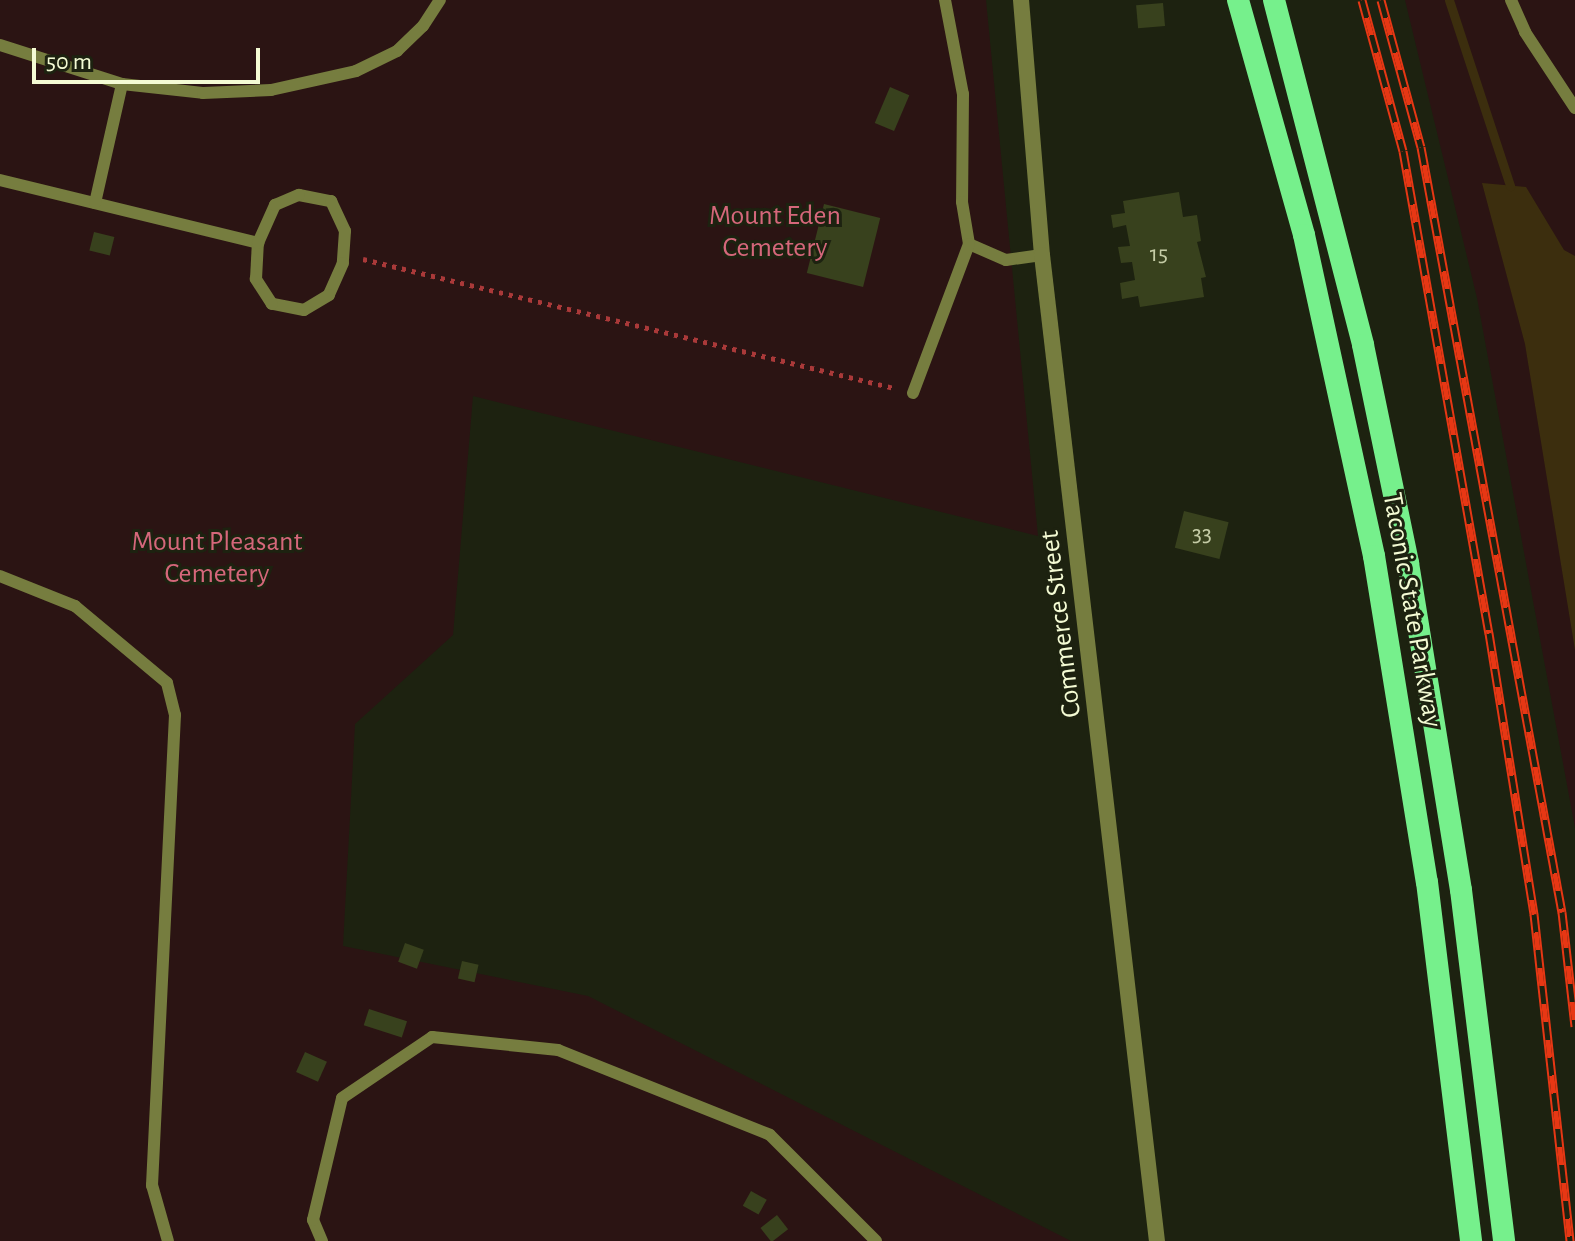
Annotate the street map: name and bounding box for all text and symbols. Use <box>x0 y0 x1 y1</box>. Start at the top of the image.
scale bar <box>36 32 264 82</box>
text: 50 m <box>46 50 92 74</box>
park label: Mount Eden Cemetery <box>709 199 841 265</box>
house number: 15 <box>1150 241 1168 269</box>
street label: Taconic State Parkway <box>1375 490 1449 730</box>
house number: 33 <box>1192 521 1212 549</box>
park label: Mount Pleasant Cemetery <box>132 525 302 591</box>
street label: Commerce Street <box>1033 529 1089 719</box>

